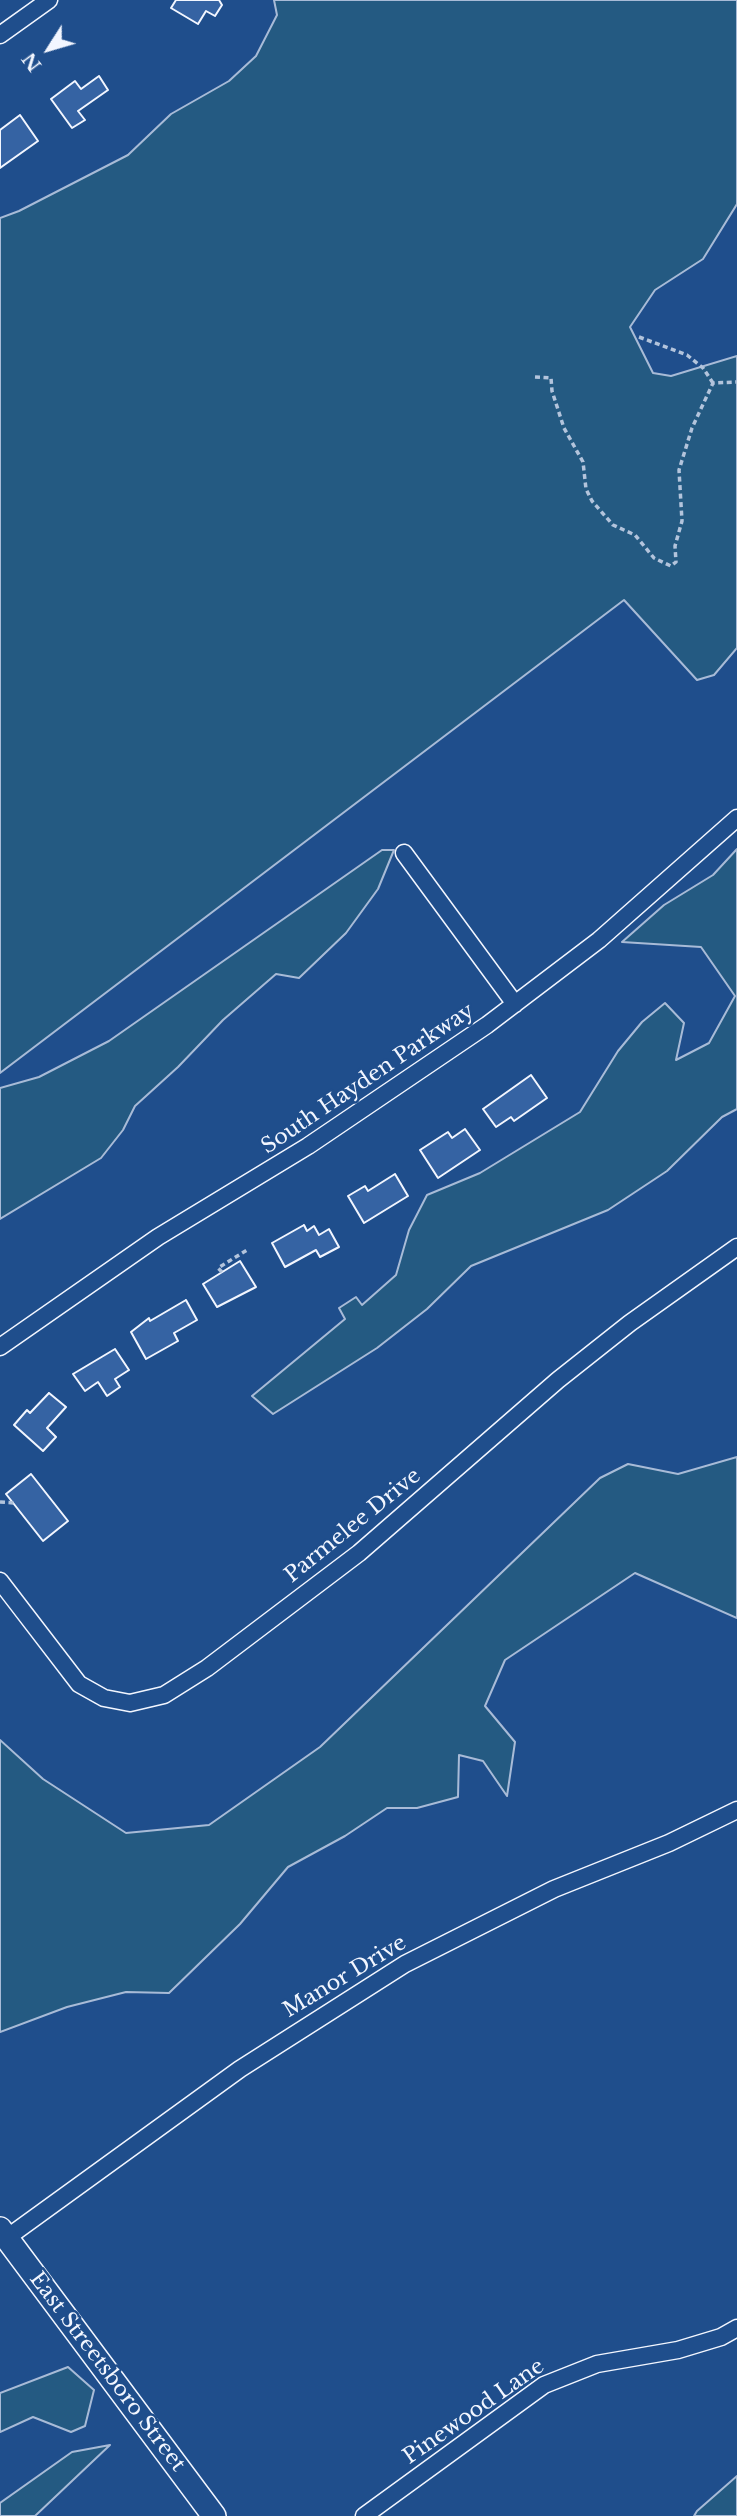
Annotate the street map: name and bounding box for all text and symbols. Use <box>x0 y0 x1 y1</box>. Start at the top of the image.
north arrow <box>14 14 84 84</box>
text: N <box>17 48 46 76</box>
street label: South Hayden Parkway <box>257 998 479 1160</box>
street label: Parmelee Drive <box>280 1464 426 1588</box>
street label: Manor Drive <box>279 1930 411 2024</box>
street label: East Streetsboro Street <box>24 2267 190 2477</box>
street label: Pinewood Lane <box>399 2354 549 2470</box>

